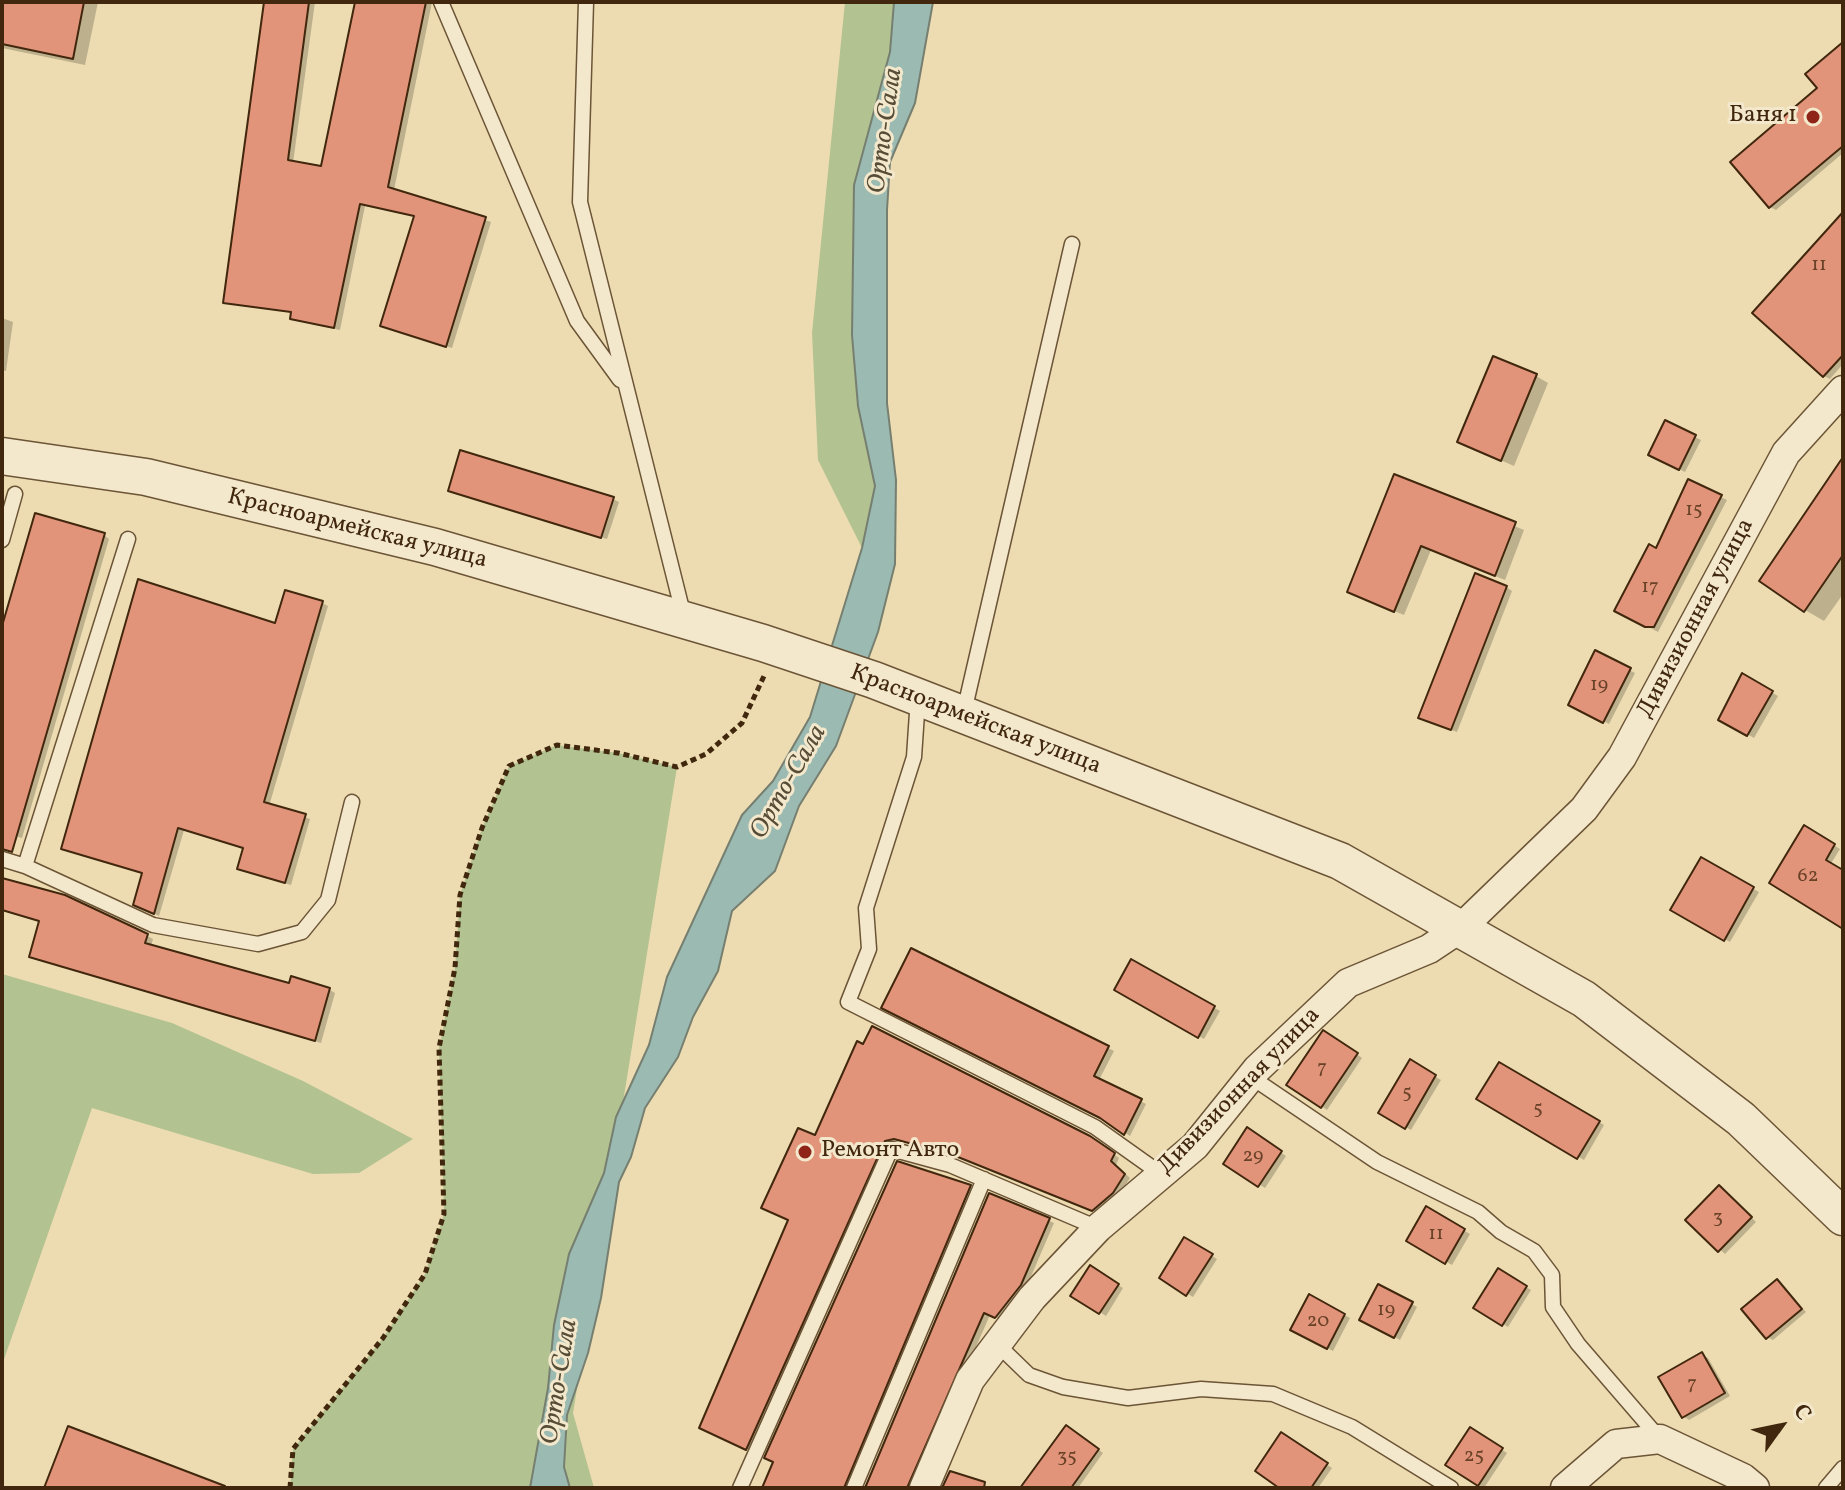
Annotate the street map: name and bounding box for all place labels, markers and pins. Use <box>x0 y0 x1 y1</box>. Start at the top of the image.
place label: Баня 1 <box>1729 103 1797 131</box>
marker: Баня 1 <box>1804 108 1822 126</box>
place label: Ремонт Авто <box>821 1138 959 1166</box>
marker: Ремонт Авто <box>796 1143 814 1161</box>

